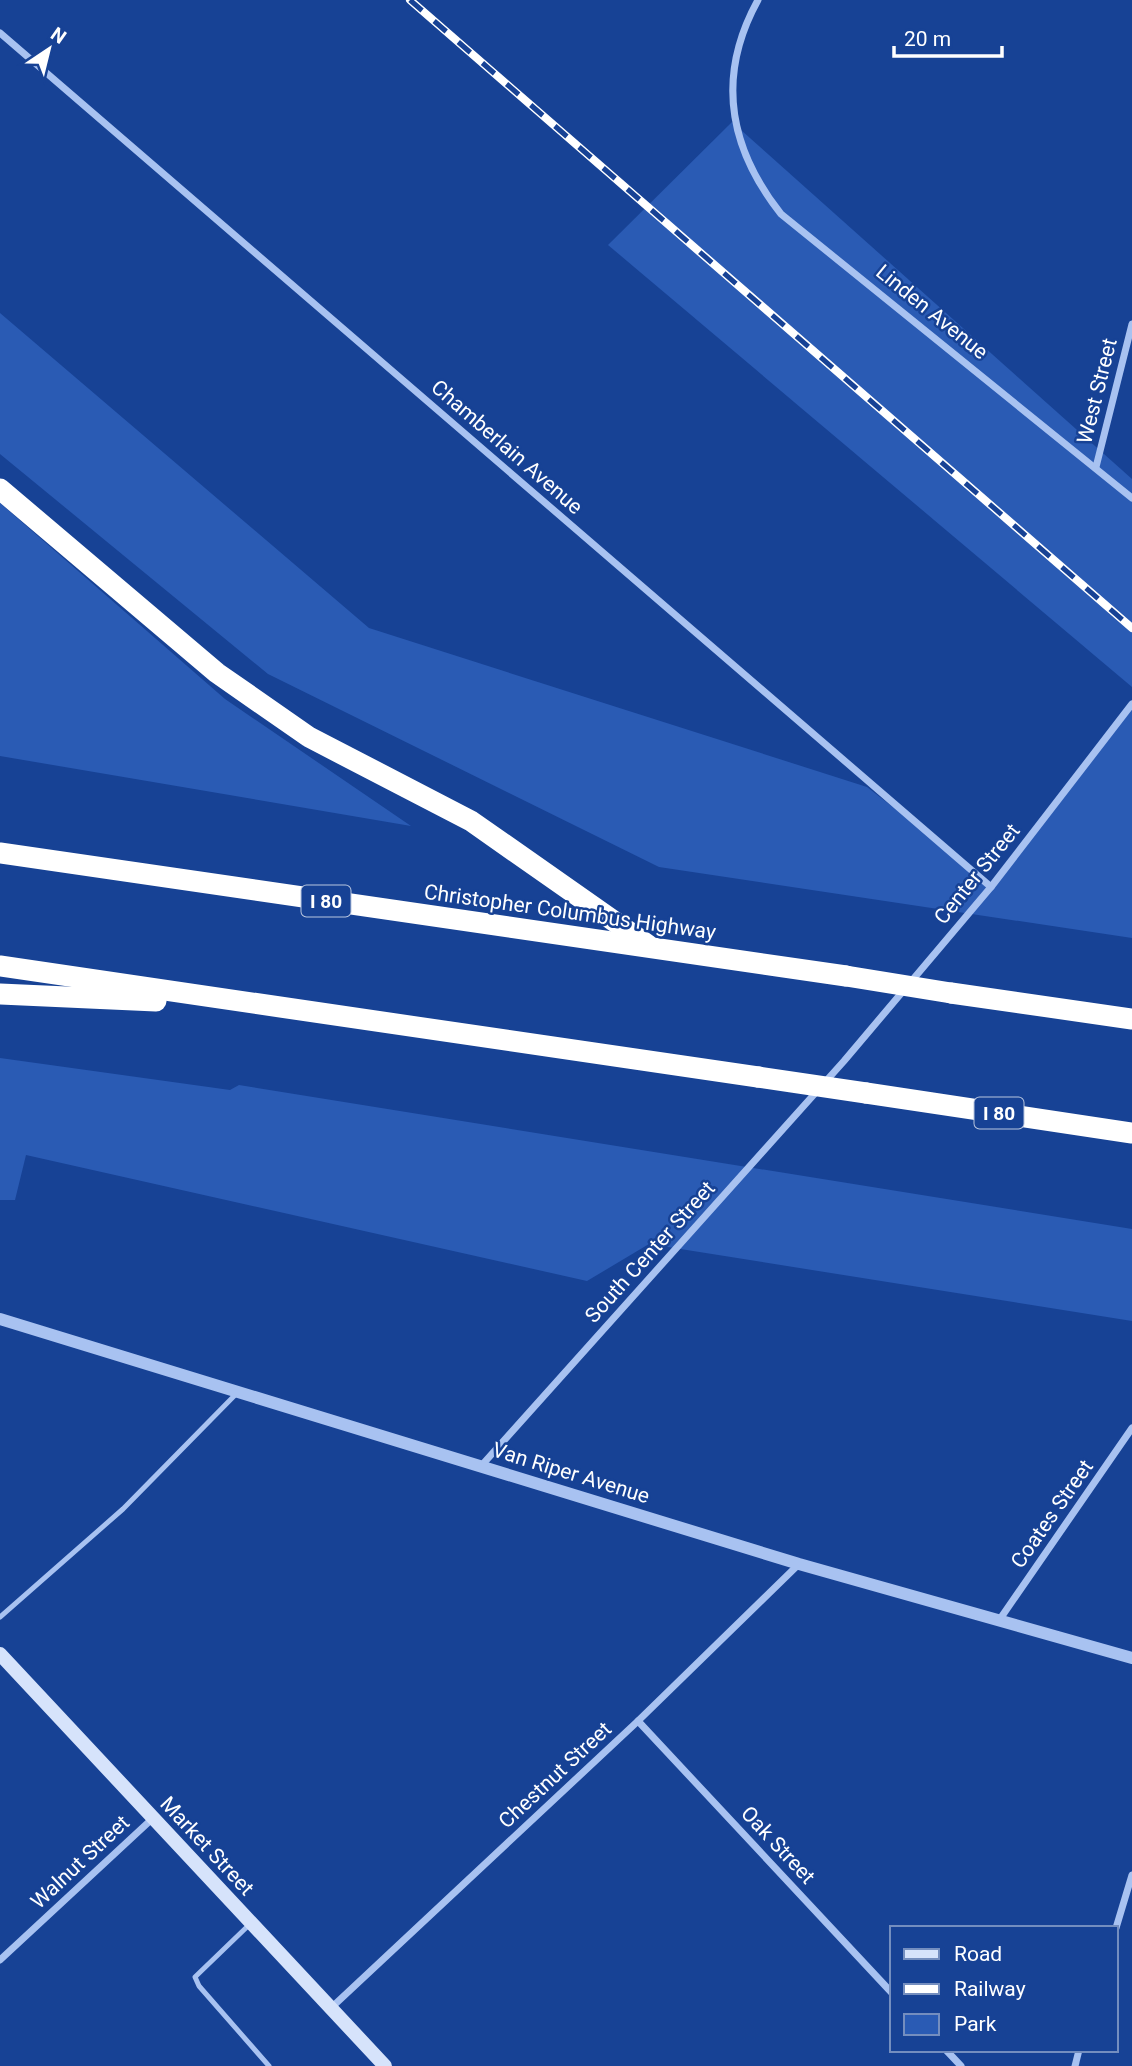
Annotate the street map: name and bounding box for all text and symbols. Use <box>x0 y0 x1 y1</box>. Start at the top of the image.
north arrow <box>14 14 84 84</box>
scale bar <box>894 14 1002 58</box>
text: N <box>46 22 71 49</box>
text: 20 m <box>904 27 951 51</box>
street label: Linden Avenue <box>871 260 993 364</box>
street label: West Street <box>1072 336 1122 446</box>
street label: Chamberlain Avenue <box>427 375 587 519</box>
street label: Center Street <box>929 819 1025 929</box>
street label: Christopher Columbus Highway <box>423 880 717 944</box>
road number: I 80 <box>302 886 350 917</box>
road number: I 80 <box>974 1098 1024 1128</box>
street label: South Center Street <box>580 1176 720 1328</box>
street label: Van Riper Avenue <box>490 1438 652 1508</box>
street label: Coates Street <box>1006 1455 1098 1573</box>
street label: Chestnut Street <box>494 1717 616 1833</box>
street label: Market Street <box>155 1792 259 1900</box>
street label: Oak Street <box>736 1801 820 1889</box>
street label: Walnut Street <box>26 1810 134 1914</box>
legend <box>890 1926 1118 2052</box>
text: Road <box>954 1942 1002 1966</box>
text: Railway <box>954 1977 1026 2001</box>
text: Park <box>954 2012 997 2036</box>

